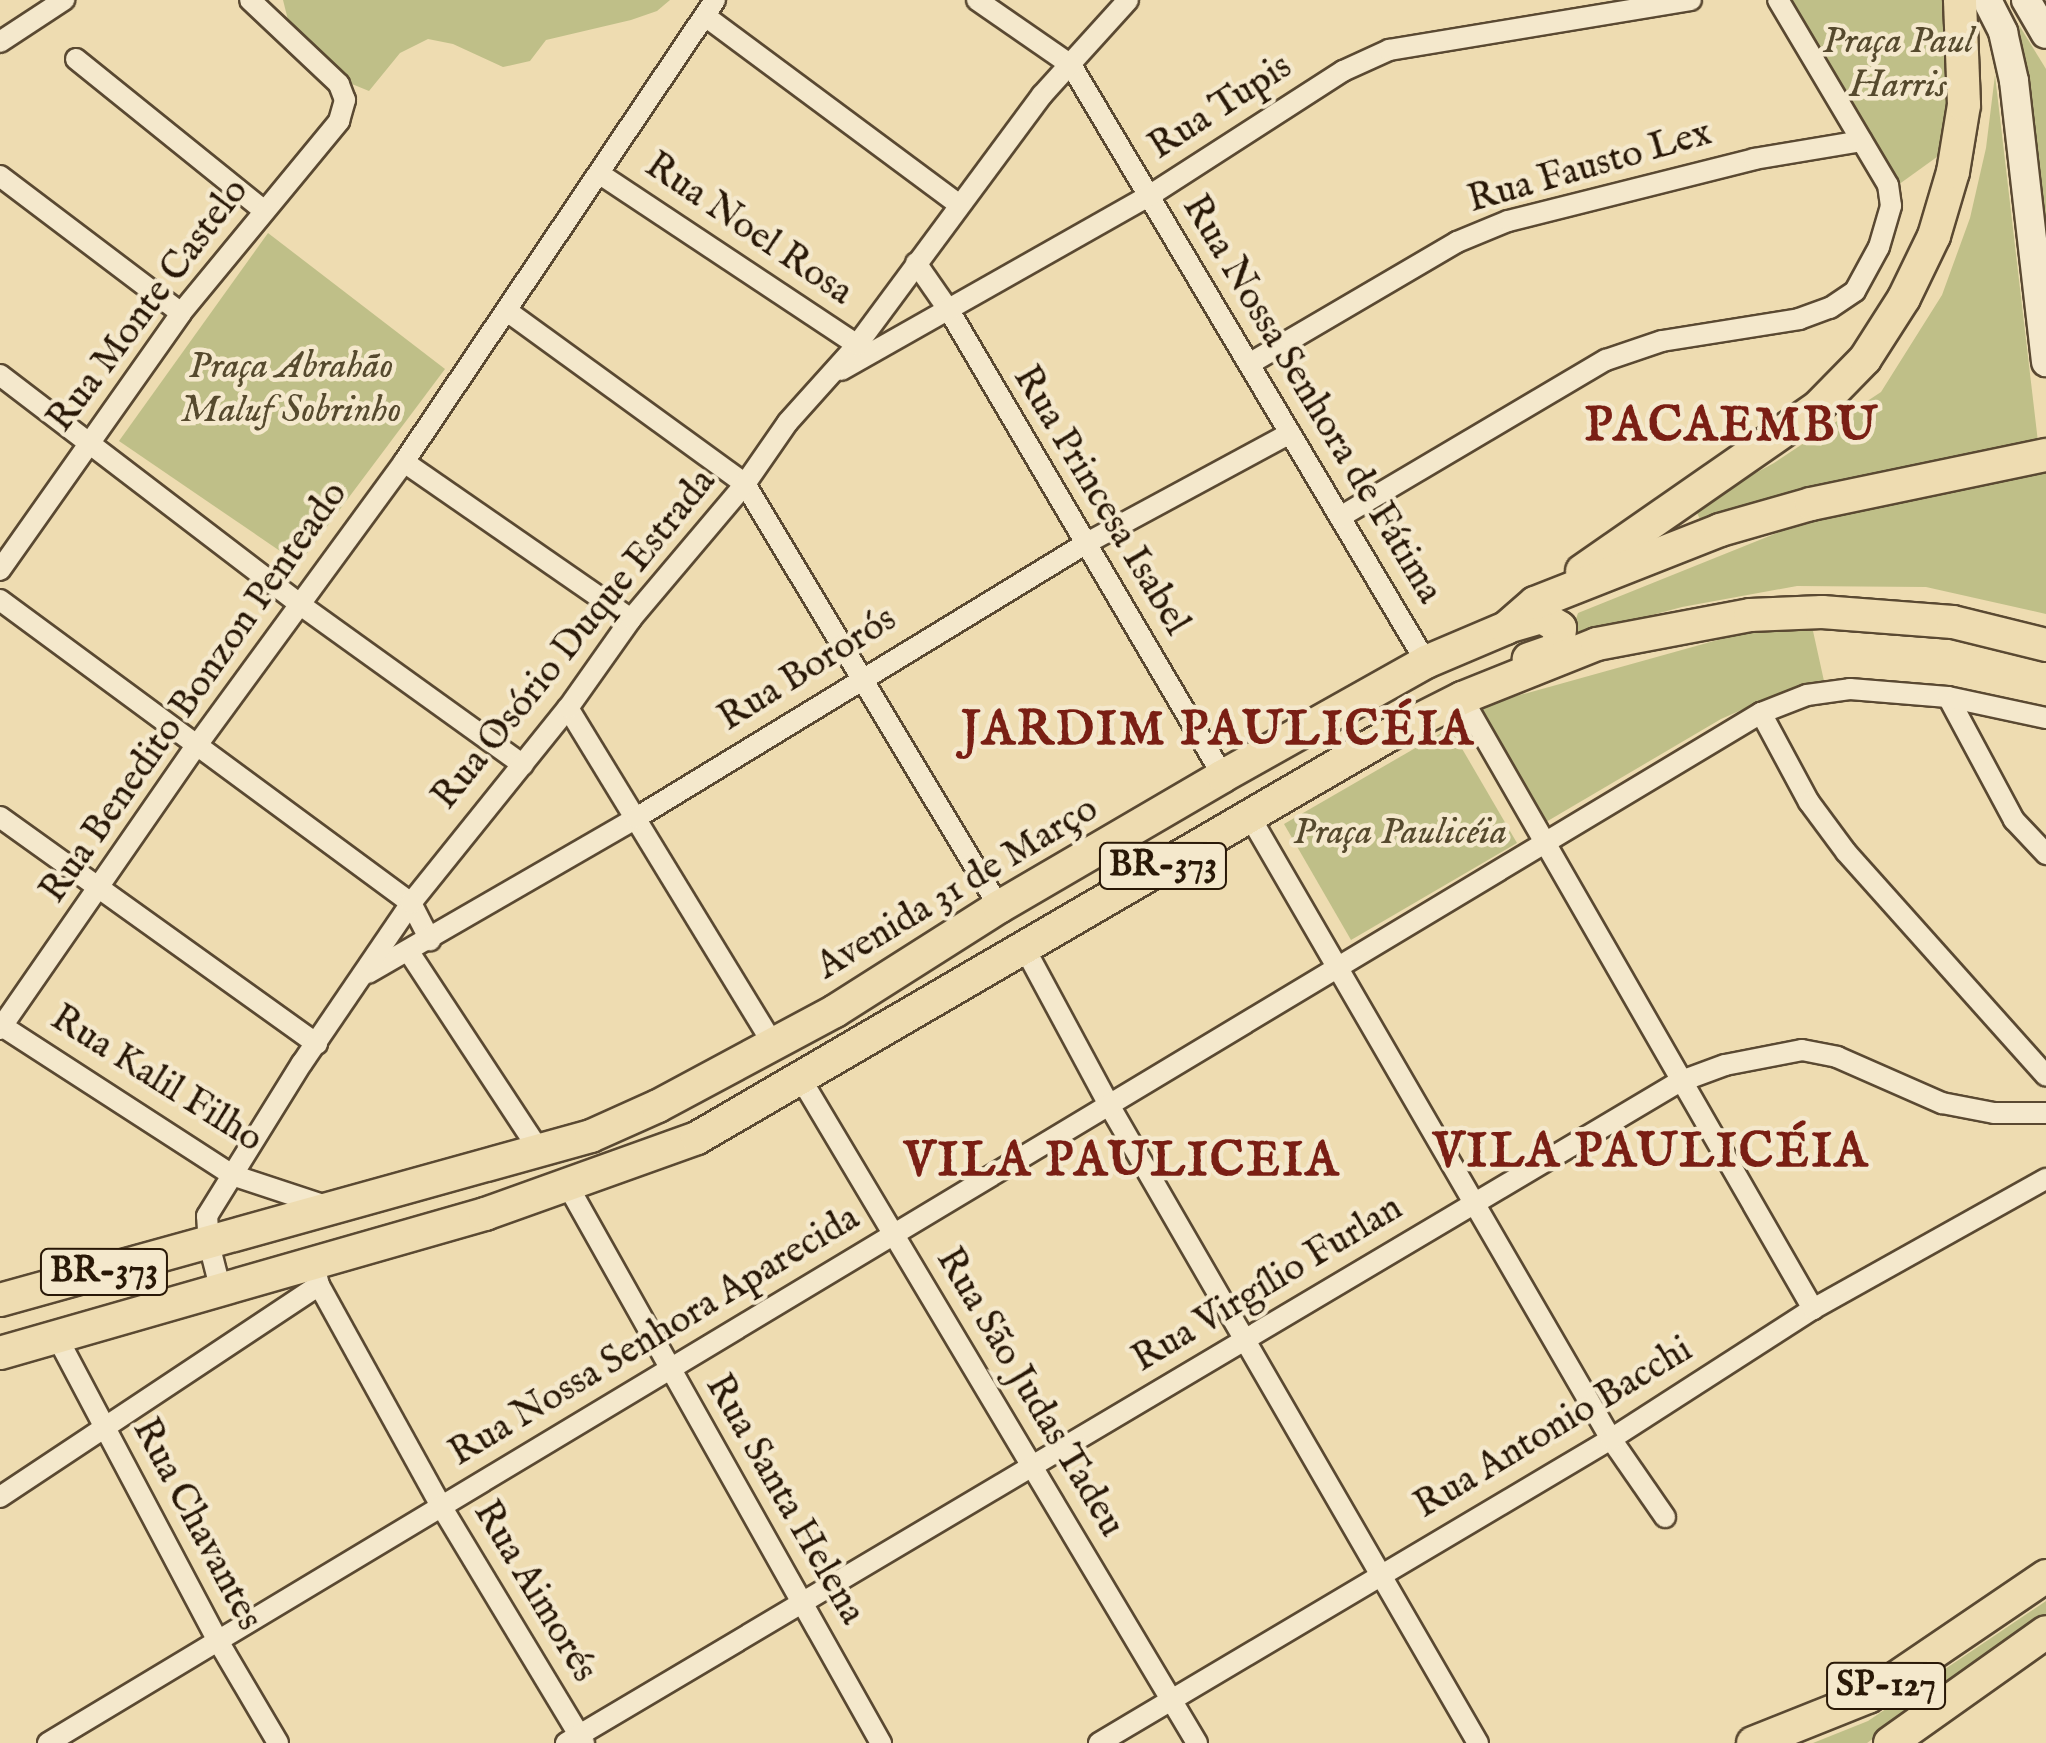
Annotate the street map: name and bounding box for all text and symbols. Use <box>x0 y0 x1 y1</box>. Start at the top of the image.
park label: Praça Paul Harris <box>1822 20 1974 110</box>
street label: Rua Tupis <box>1141 45 1301 171</box>
street label: Rua Fausto Lex <box>1463 111 1717 225</box>
street label: Rua Noel Rosa <box>636 144 860 316</box>
street label: Rua Monte Castelo <box>39 170 259 442</box>
street label: Rua Nossa Senhora de Fátima <box>1171 188 1451 612</box>
park label: Praça Abrahão Maluf Sobrinho <box>181 345 401 434</box>
street label: Rua Princesa Isabel <box>1002 358 1198 644</box>
district label: PACAEMBU <box>1585 399 1879 457</box>
street label: Rua Osório Duque Estrada <box>423 460 727 820</box>
street label: Rua Benedito Bonzon Penteado <box>32 473 358 913</box>
street label: Rua Bororós <box>711 597 905 743</box>
district label: JARDIM PAULICÉIA <box>961 703 1475 761</box>
street label: Avenida 31 de Março <box>809 787 1107 991</box>
park label: Praça Paulicéia <box>1293 811 1507 857</box>
road number: BR-373 <box>1098 836 1228 896</box>
street label: Rua Kalil Filho <box>41 997 271 1163</box>
district label: VILA PAULICÉIA <box>1433 1125 1869 1183</box>
district label: VILA PAULICEIA <box>904 1134 1340 1192</box>
street label: Rua Virgílio Furlan <box>1125 1186 1411 1384</box>
street label: Rua Nossa Senhora Aparecida <box>442 1196 868 1478</box>
street label: Rua São Judas Tadeu <box>925 1240 1133 1546</box>
road number: BR-373 <box>39 1242 169 1302</box>
street label: Rua Antonio Bacchi <box>1407 1328 1701 1530</box>
street label: Rua Santa Helena <box>694 1367 874 1633</box>
street label: Rua Chavantes <box>121 1411 271 1639</box>
street label: Rua Aimorés <box>462 1493 606 1691</box>
road number: SP-127 <box>1826 1656 1946 1716</box>

